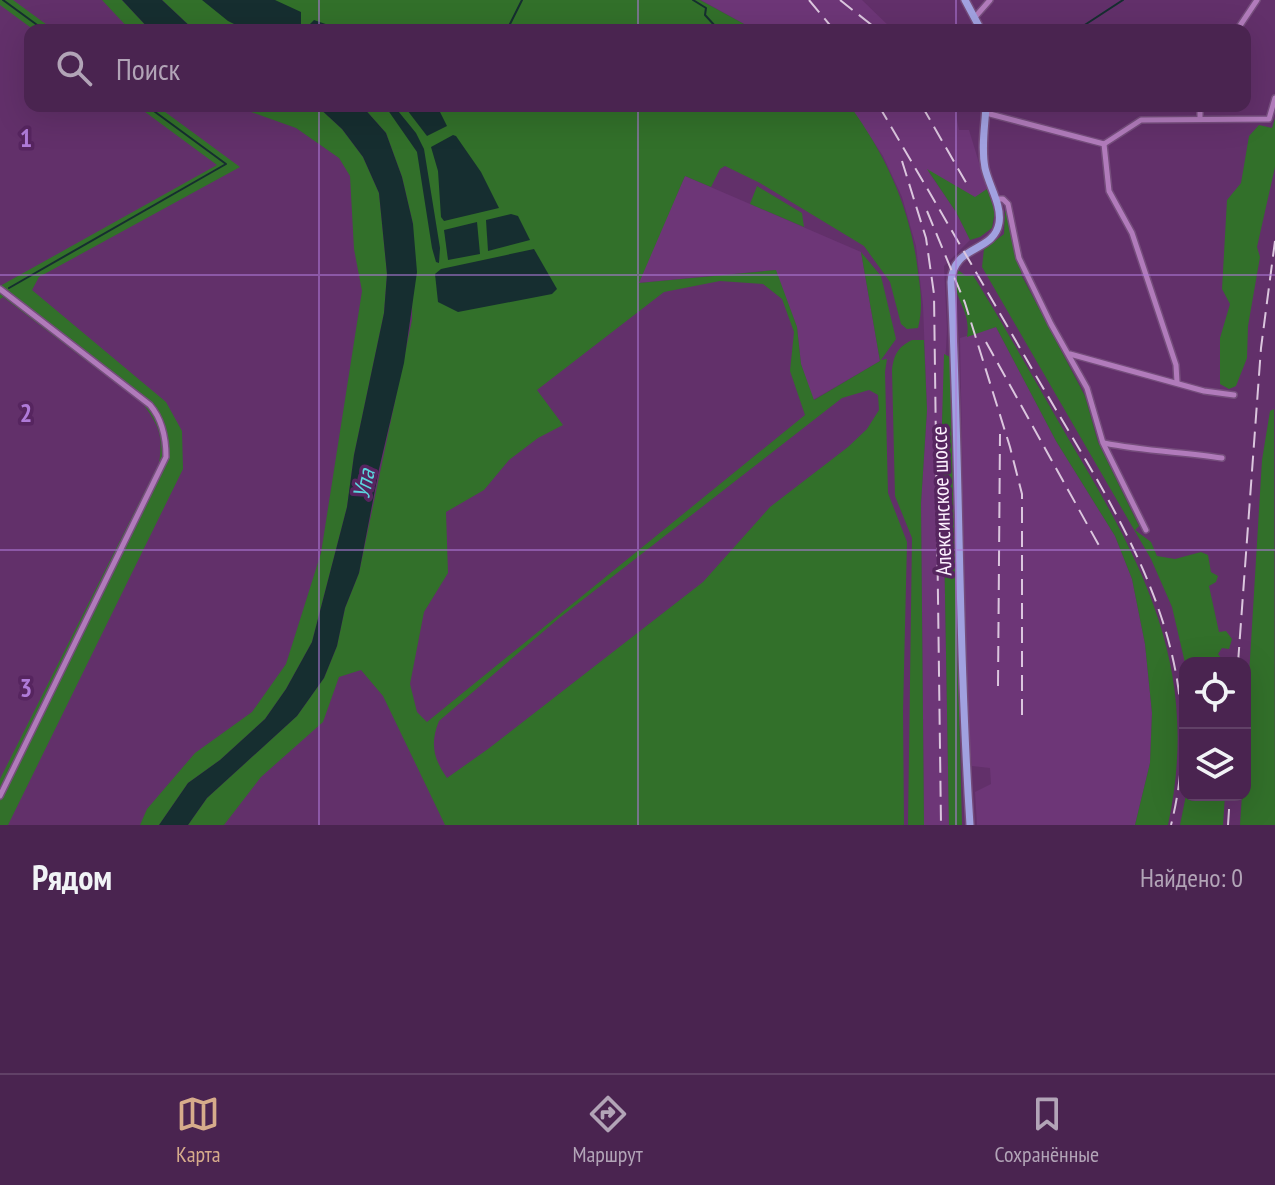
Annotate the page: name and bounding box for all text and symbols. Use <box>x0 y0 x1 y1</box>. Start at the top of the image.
search box <box>24 24 1251 112</box>
icon: search <box>52 46 96 90</box>
text: Поиск <box>116 49 180 88</box>
text: 1 <box>20 121 32 154</box>
text: 2 <box>20 396 32 429</box>
street label: Алексинское шоссе <box>924 426 958 576</box>
water label: Упа <box>345 465 382 502</box>
map controls <box>1179 657 1251 801</box>
button: locate <box>1179 657 1251 729</box>
text: 3 <box>20 671 32 704</box>
button: layers <box>1179 729 1251 801</box>
text: Рядом <box>32 855 112 899</box>
text: Найдено: 0 <box>1140 861 1243 894</box>
tab: Карта <box>176 1092 221 1168</box>
tab: Маршрут <box>572 1092 643 1168</box>
tab: Сохранённые <box>994 1092 1099 1168</box>

